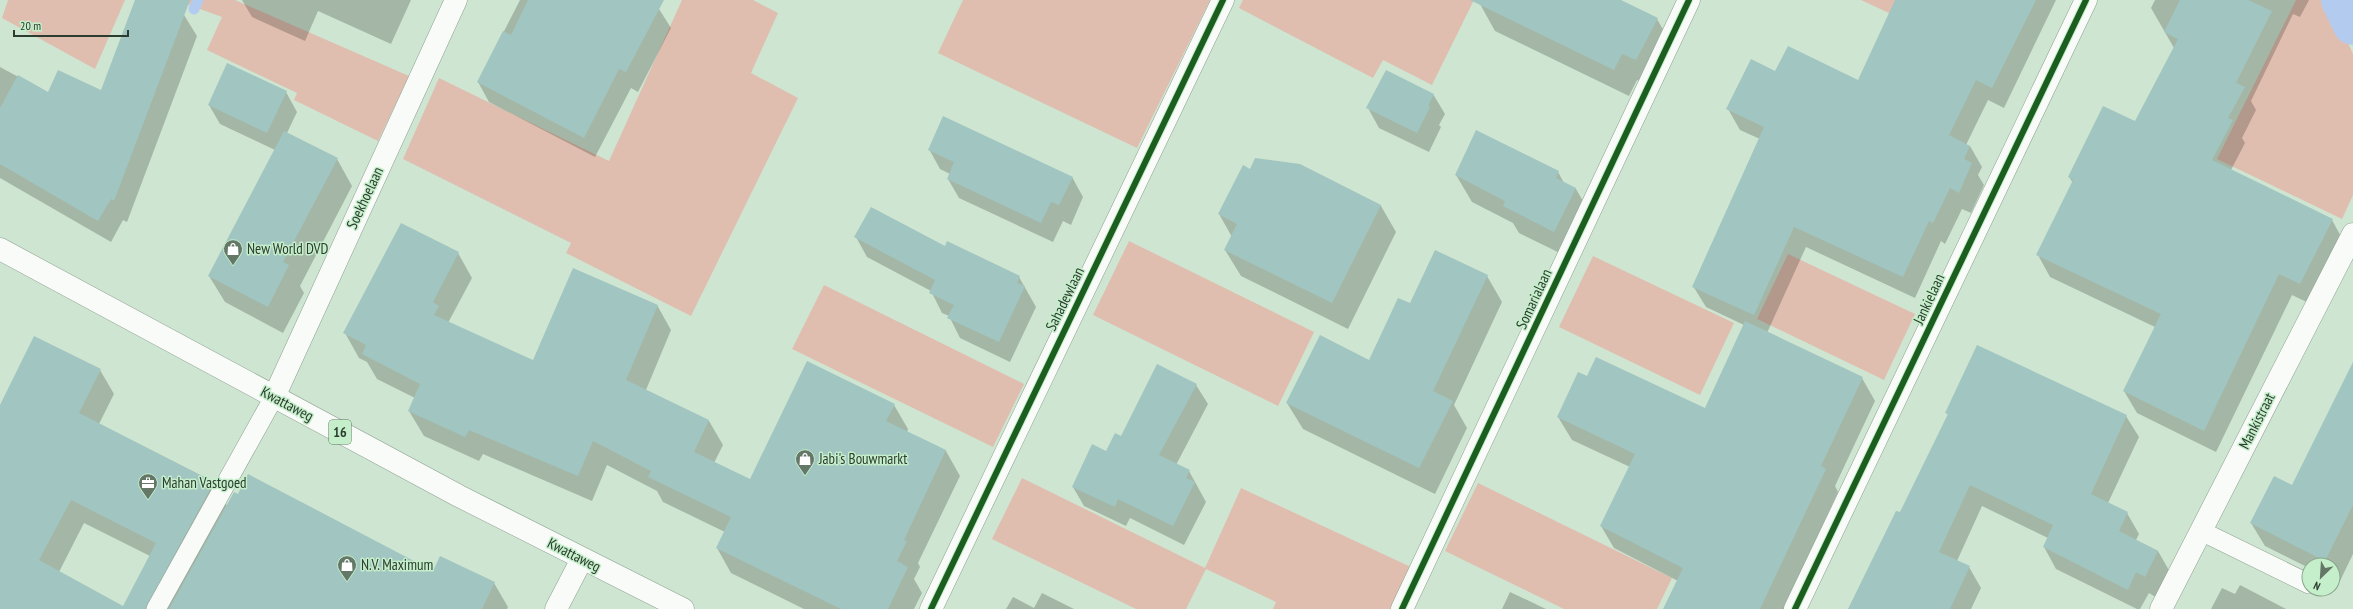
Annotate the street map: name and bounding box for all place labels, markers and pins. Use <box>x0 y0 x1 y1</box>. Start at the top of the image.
shop icon: New World DVD <box>222 238 244 266</box>
place label: New World DVD <box>247 239 328 258</box>
shop icon: Jabi's Bouwmarkt <box>794 448 816 476</box>
place label: Jabi's Bouwmarkt <box>818 449 907 468</box>
office icon: Mahan Vastgoed <box>137 472 159 500</box>
place label: Mahan Vastgoed <box>162 473 247 492</box>
shop icon: N.V. Maximum <box>336 554 358 582</box>
place label: N.V. Maximum <box>361 555 433 574</box>

